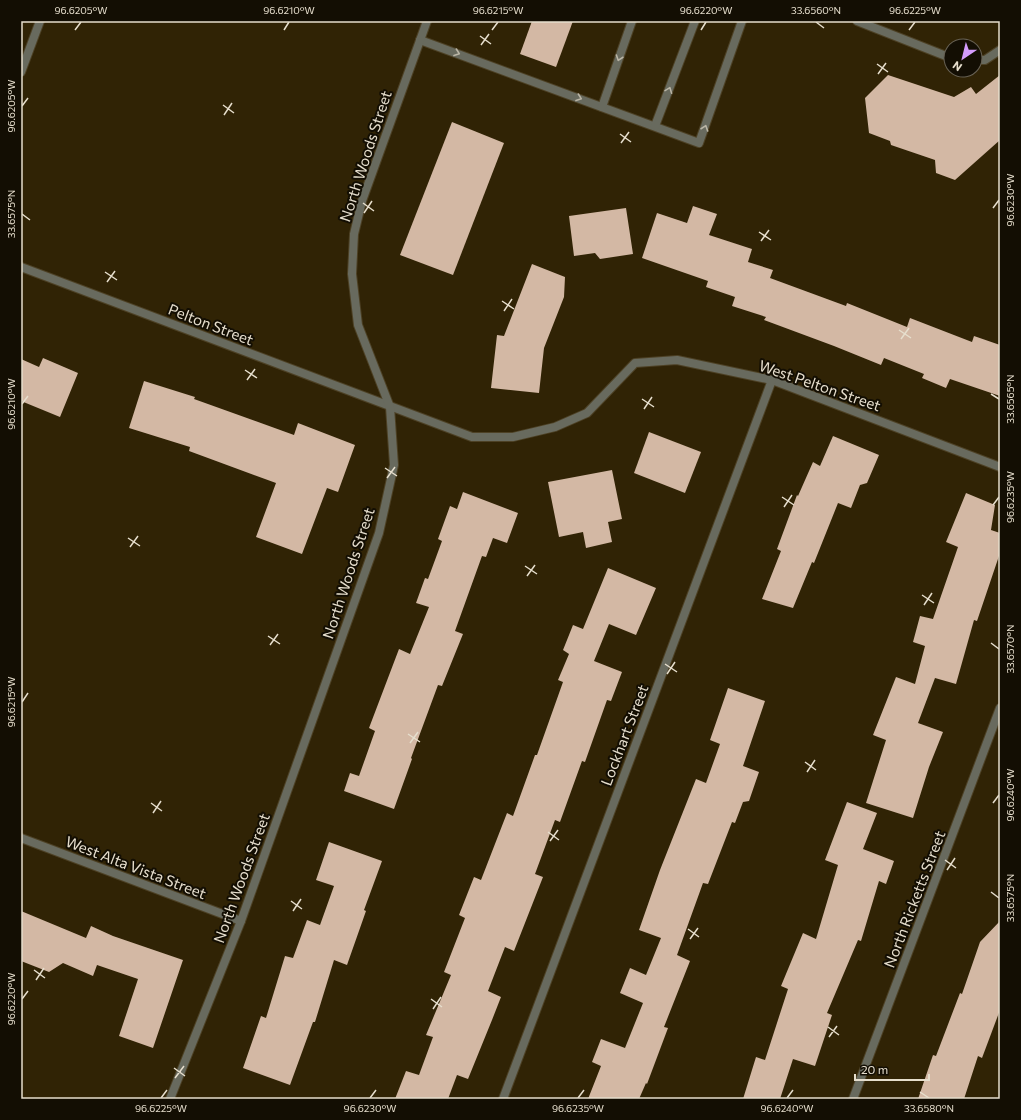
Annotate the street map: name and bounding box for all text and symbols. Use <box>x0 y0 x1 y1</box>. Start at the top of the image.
text: 96.6205°W <box>55 4 107 16</box>
text: 96.6210°W <box>263 4 315 16</box>
text: 96.6215°W <box>473 4 523 16</box>
text: 96.6220°W <box>680 4 732 16</box>
text: 33.6560°N <box>791 4 841 16</box>
text: 96.6225°W <box>889 4 941 16</box>
north arrow <box>943 38 983 78</box>
one-way arrow <box>453 49 460 57</box>
one-way arrow <box>615 54 623 61</box>
text: N <box>950 59 964 74</box>
text: 96.6205°W <box>5 80 17 132</box>
one-way arrow <box>664 87 672 94</box>
street label: North Woods Street <box>335 88 395 224</box>
one-way arrow <box>575 94 582 102</box>
one-way arrow <box>700 125 708 132</box>
text: 96.6230°W <box>1004 174 1016 226</box>
text: 33.6575°N <box>5 190 17 238</box>
street label: Pelton Street <box>166 300 256 348</box>
street label: West Pelton Street <box>757 356 883 414</box>
text: 33.6565°N <box>1004 374 1016 424</box>
text: 96.6210°W <box>5 378 17 430</box>
text: 96.6235°W <box>1004 471 1016 523</box>
street label: North Woods Street <box>318 505 378 641</box>
text: 33.6570°N <box>1004 624 1016 674</box>
text: 96.6215°W <box>5 677 17 727</box>
street label: Lockhart Street <box>596 682 652 788</box>
text: 96.6240°W <box>1004 769 1016 821</box>
street label: North Woods Street <box>209 811 273 945</box>
street label: North Ricketts Street <box>880 828 948 970</box>
street label: West Alta Vista Street <box>63 832 209 902</box>
text: 33.6575°N <box>1004 874 1016 922</box>
text: 96.6220°W <box>5 973 17 1025</box>
scale bar <box>855 1056 929 1082</box>
text: 20 m <box>861 1062 888 1076</box>
text: 96.6225°W <box>135 1102 187 1114</box>
text: 96.6230°W <box>344 1102 396 1114</box>
text: 96.6235°W <box>552 1102 604 1114</box>
text: 96.6240°W <box>761 1102 813 1114</box>
text: 33.6580°N <box>904 1102 954 1114</box>

